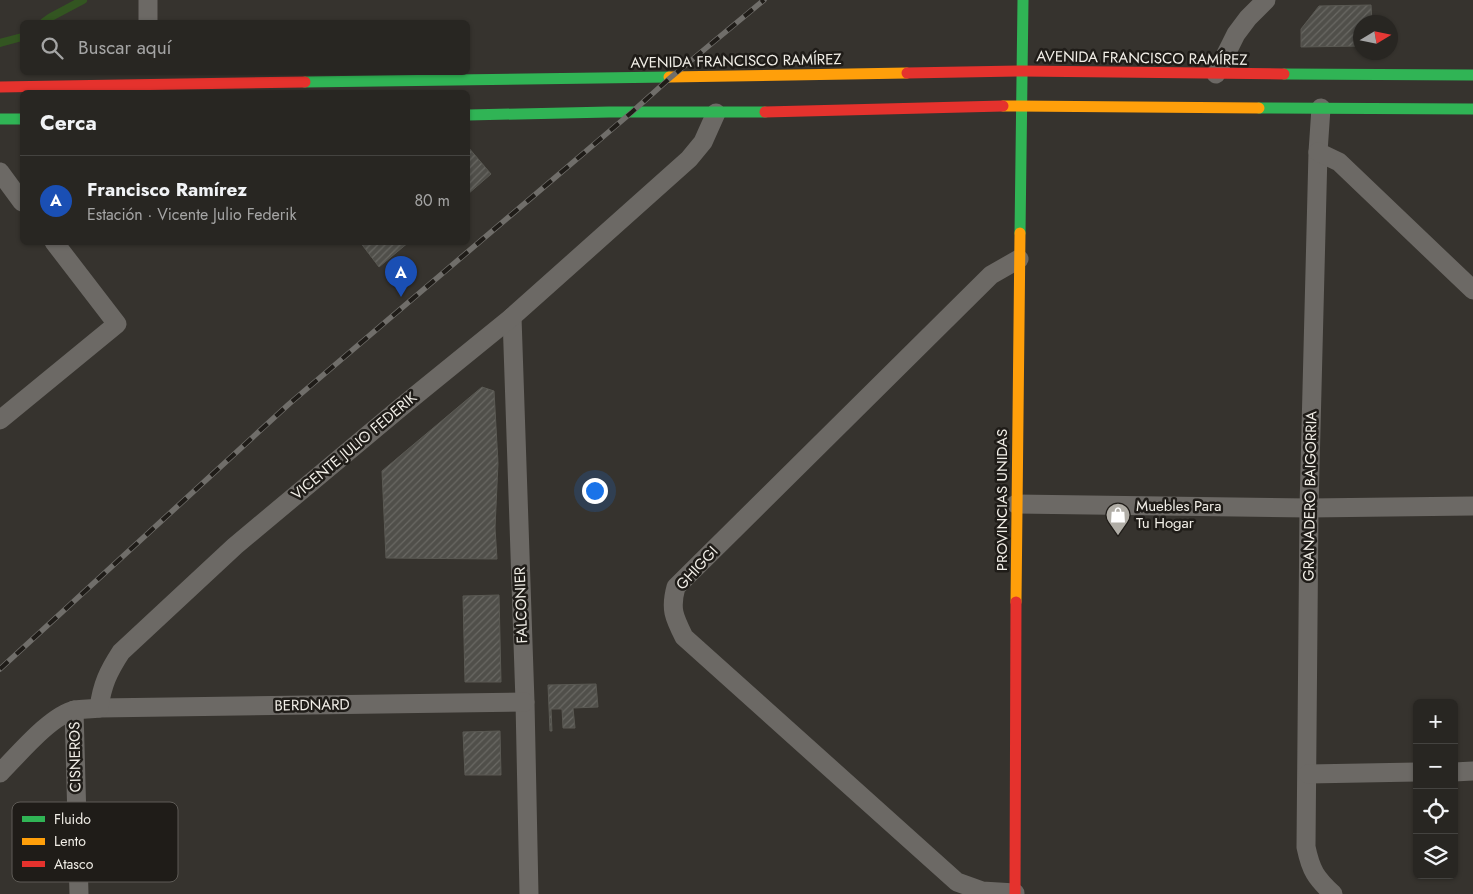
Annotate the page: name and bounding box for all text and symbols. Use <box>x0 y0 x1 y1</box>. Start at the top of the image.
north arrow <box>1353 15 1398 60</box>
search box <box>20 20 470 75</box>
icon: search <box>38 34 66 62</box>
text: Buscar aquí <box>78 34 172 61</box>
street label: AVENIDA FRANCISCO RAMÍREZ <box>1036 45 1248 71</box>
street label: AVENIDA FRANCISCO RAMÍREZ <box>630 48 842 74</box>
text: Cerca <box>40 108 97 138</box>
text: Francisco Ramírez <box>87 176 247 203</box>
text: A <box>50 189 62 212</box>
text: 80 m <box>414 189 450 212</box>
text: Estación · Vicente Julio Federik <box>87 203 296 226</box>
pin: A <box>385 256 417 297</box>
street label: VICENTE JULIO FEDERIK <box>286 386 422 505</box>
street label: GRANADERO BAIGORRIA <box>1298 411 1322 581</box>
street label: PROVINCIAS UNIDAS <box>991 429 1013 571</box>
your location <box>582 478 608 504</box>
place label: Muebles Para Tu Hogar <box>1136 495 1221 534</box>
shop icon: Muebles Para Tu Hogar <box>1105 502 1131 536</box>
street label: GHIGGI <box>671 541 723 595</box>
street label: FALCONIER <box>509 566 533 644</box>
street label: BERDNARD <box>274 693 350 717</box>
map controls <box>1413 699 1458 879</box>
button: + <box>1413 699 1458 744</box>
street label: CISNEROS <box>63 722 87 792</box>
button: − <box>1413 744 1458 789</box>
button: locate <box>1413 789 1458 834</box>
legend <box>12 802 178 882</box>
text: Fluido <box>54 809 91 829</box>
text: Lento <box>54 831 86 851</box>
button: layers <box>1413 834 1458 879</box>
text: Atasco <box>54 854 94 874</box>

